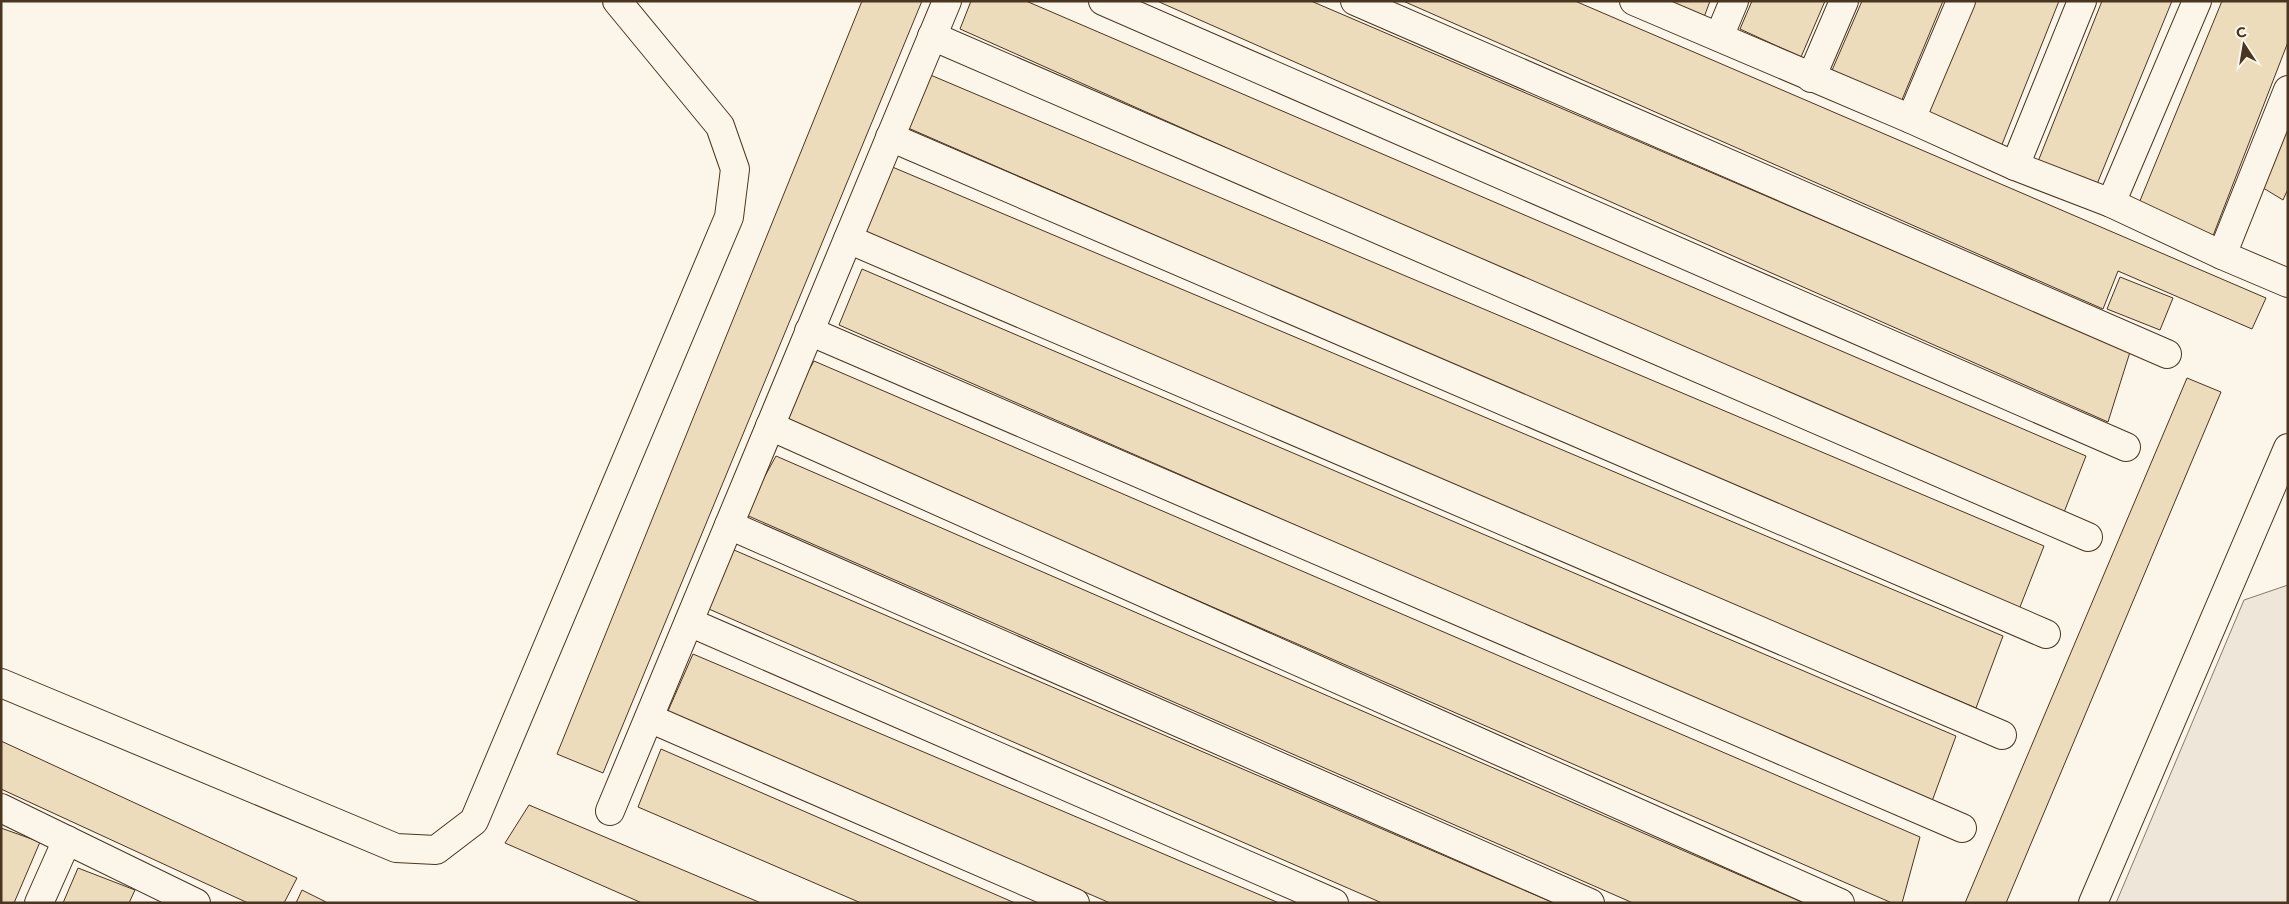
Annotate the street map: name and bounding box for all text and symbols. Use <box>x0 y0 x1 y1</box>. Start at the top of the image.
north arrow <box>2219 20 2269 70</box>
text: С <box>2234 22 2248 42</box>

